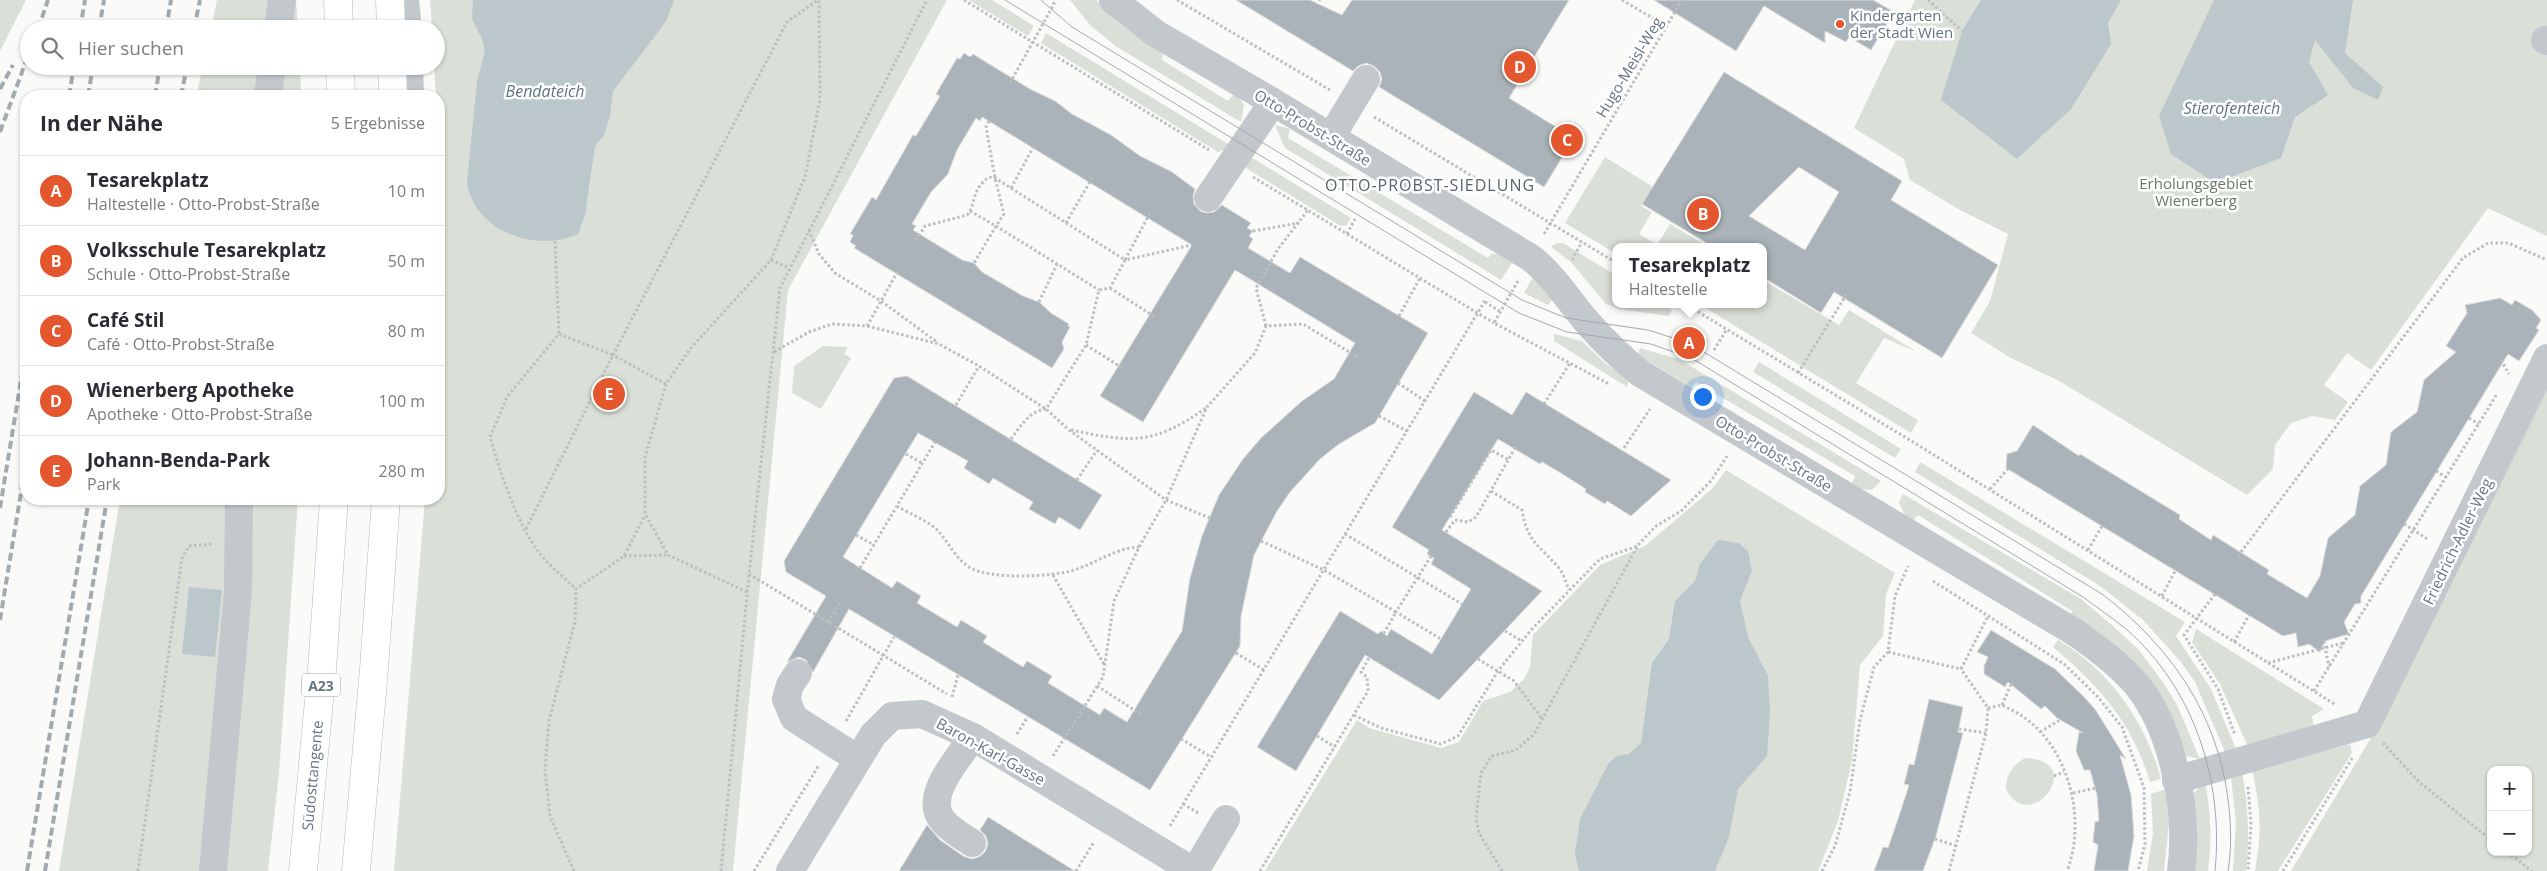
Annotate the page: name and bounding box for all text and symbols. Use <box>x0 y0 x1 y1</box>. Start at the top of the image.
place label: Kindergarten der Stadt Wien <box>1850 5 1953 42</box>
street label: Hugo-Meisl-Weg <box>1591 13 1667 121</box>
marker: Kindergarten der Stadt Wien <box>1834 18 1846 30</box>
search box <box>20 20 445 75</box>
icon: search <box>38 34 66 62</box>
text: Hier suchen <box>78 35 184 61</box>
pin: D <box>1504 48 1536 86</box>
water label: Bendateich <box>506 80 584 102</box>
street label: Otto-Probst-Straße <box>1251 84 1375 170</box>
water label: Stierofenteich <box>2184 97 2280 119</box>
text: In der Nähe <box>40 109 163 137</box>
text: 5 Ergebnisse <box>331 112 425 134</box>
pin: C <box>1551 121 1583 159</box>
text: Tesarekplatz <box>87 167 209 193</box>
park label: Erholungsgebiet Wienerberg <box>2139 173 2253 210</box>
district label: OTTO-PROBST-SIEDLUNG <box>1325 174 1535 196</box>
text: A <box>50 180 62 202</box>
text: 10 m <box>388 180 425 202</box>
text: Haltestelle · Otto-Probst-Straße <box>87 193 320 215</box>
pin: B <box>1687 195 1719 233</box>
text: Volksschule Tesarekplatz <box>87 237 326 263</box>
popup <box>1612 243 1767 308</box>
text: B <box>51 250 61 272</box>
text: 50 m <box>388 250 425 272</box>
text: Tesarekplatz <box>1629 252 1750 278</box>
text: Schule · Otto-Probst-Straße <box>87 263 290 285</box>
text: Haltestelle <box>1629 278 1707 300</box>
text: Café Stil <box>87 307 164 333</box>
text: C <box>51 320 61 342</box>
text: 80 m <box>388 320 425 342</box>
pin: A <box>1673 324 1705 362</box>
text: Café · Otto-Probst-Straße <box>87 333 274 355</box>
pin: E <box>593 375 625 413</box>
text: Wienerberg Apotheke <box>87 377 294 403</box>
your location <box>1690 384 1716 410</box>
text: D <box>50 390 62 412</box>
text: 100 m <box>379 390 425 412</box>
text: Apotheke · Otto-Probst-Straße <box>87 403 312 425</box>
street label: Otto-Probst-Straße <box>1712 410 1836 496</box>
text: Johann-Benda-Park <box>87 447 270 473</box>
text: E <box>52 460 60 482</box>
text: 280 m <box>379 460 425 482</box>
text: Park <box>87 473 120 495</box>
street label: Friedrich-Adler-Weg <box>2418 474 2496 608</box>
road number: A23 <box>302 674 340 696</box>
street label: Baron-Karl-Gasse <box>933 713 1049 789</box>
street label: Südosttangente <box>297 719 327 831</box>
map controls <box>2487 766 2532 856</box>
button: + <box>2487 766 2532 811</box>
button: − <box>2487 811 2532 856</box>

